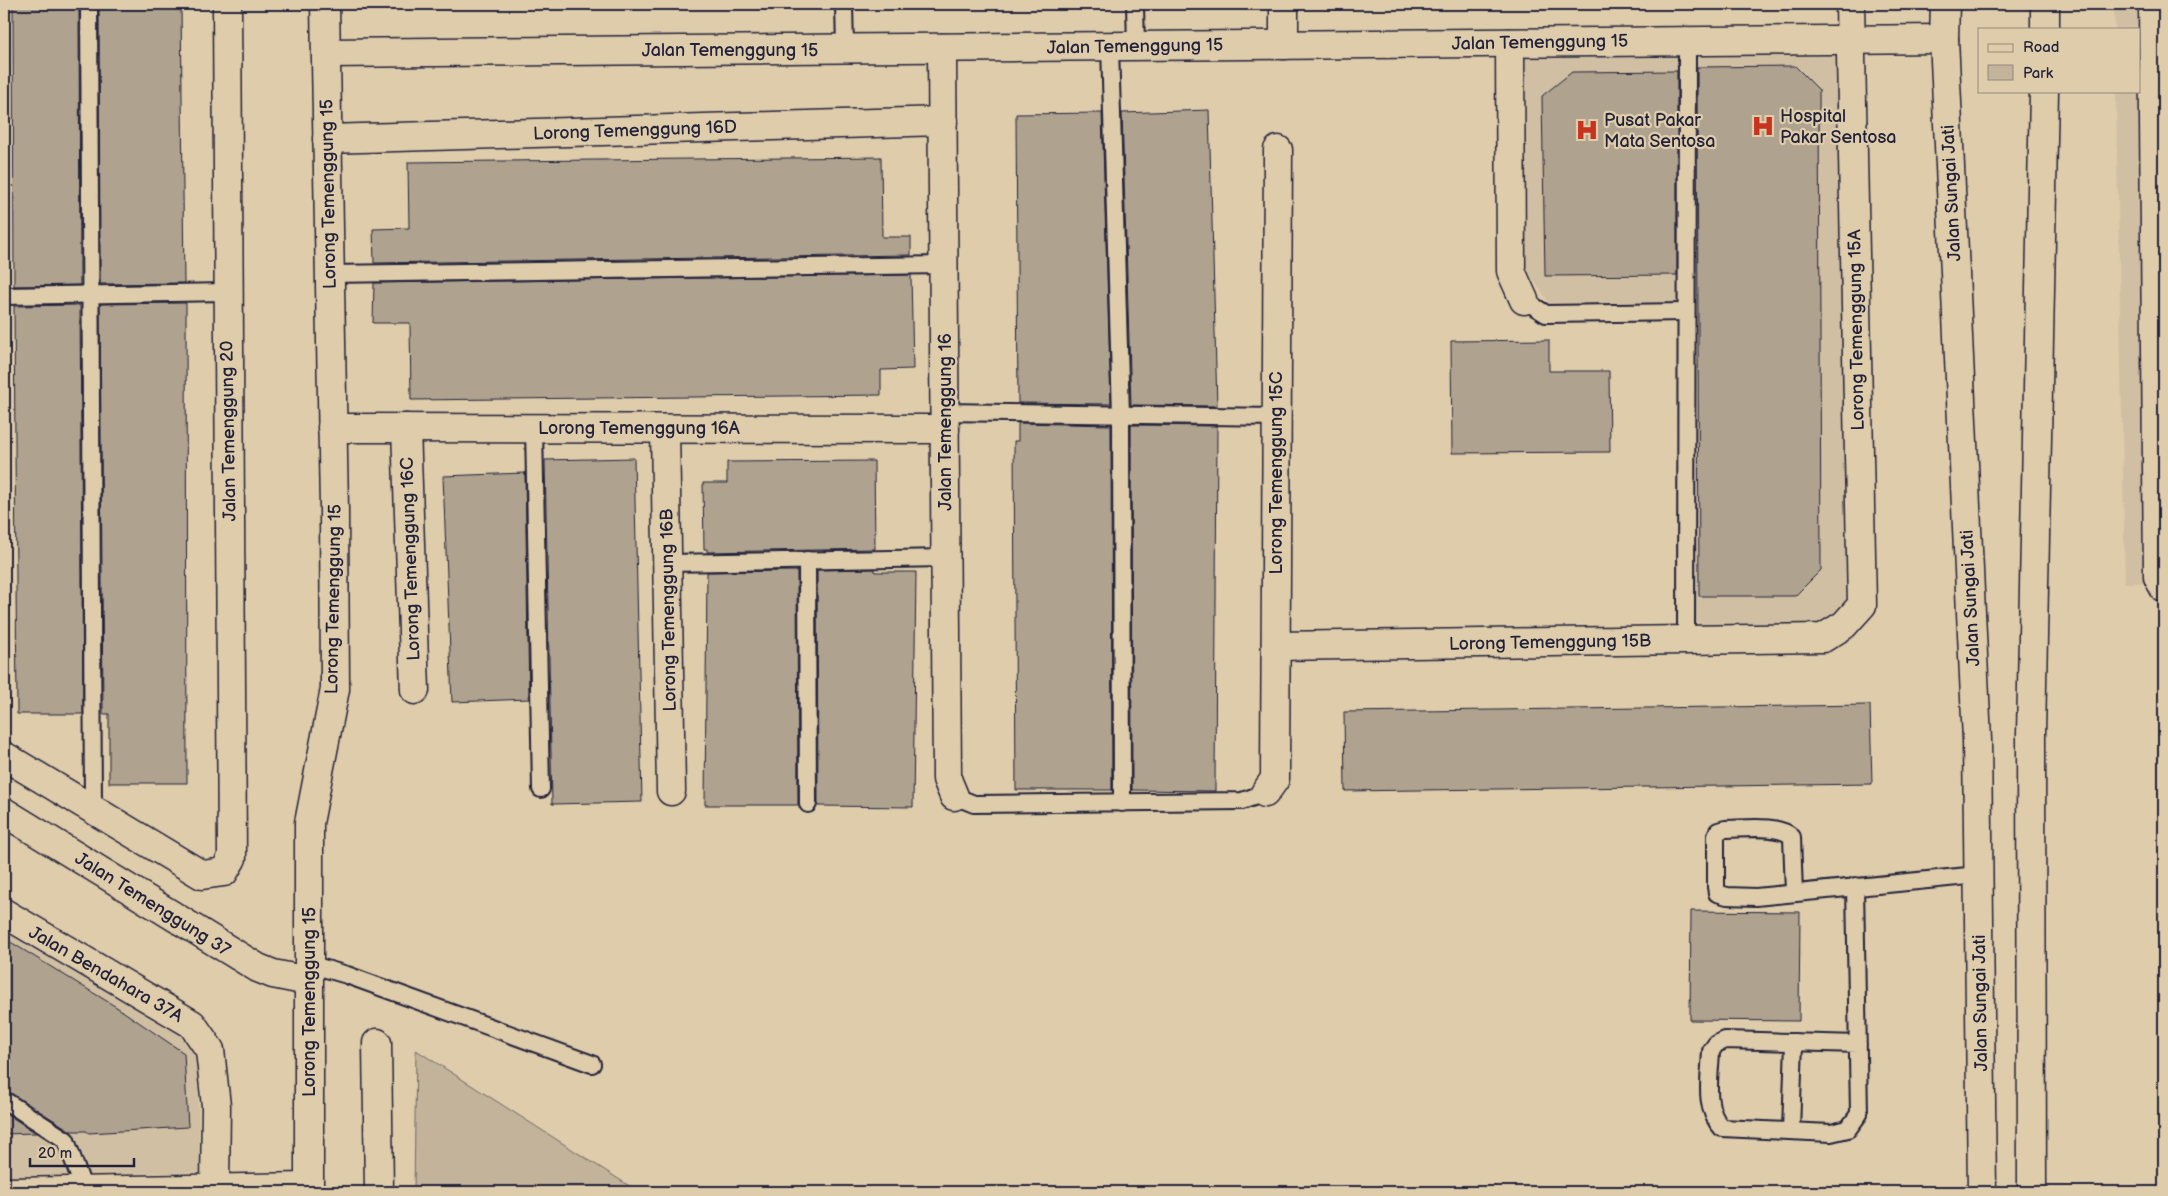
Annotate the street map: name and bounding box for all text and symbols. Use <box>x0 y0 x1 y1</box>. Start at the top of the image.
legend <box>1978 28 2140 92</box>
street label: Jalan Temenggung 15 <box>1452 30 1628 55</box>
street label: Jalan Temenggung 15 <box>1047 34 1223 59</box>
text: Road <box>2023 38 2059 57</box>
street label: Jalan Temenggung 15 <box>642 40 818 61</box>
text: Park <box>2023 64 2054 83</box>
street label: Lorong Temenggung 15 <box>316 99 341 289</box>
place label: Hospital Pakar Sentosa <box>1780 106 1897 148</box>
place label: Pusat Pakar Mata Sentosa <box>1604 110 1715 152</box>
hospital icon: Hospital Pakar Sentosa <box>1750 113 1776 139</box>
street label: Lorong Temenggung 16D <box>533 116 737 145</box>
hospital icon: Pusat Pakar Mata Sentosa <box>1574 117 1600 143</box>
street label: Jalan Sungai Jati <box>1937 124 1966 262</box>
street label: Lorong Temenggung 15A <box>1844 229 1869 431</box>
street label: Jalan Temenggung 16 <box>935 333 956 511</box>
street label: Jalan Temenggung 20 <box>216 341 241 521</box>
street label: Lorong Temenggung 15C <box>1266 371 1287 574</box>
street label: Lorong Temenggung 16A <box>538 418 740 439</box>
street label: Lorong Temenggung 16C <box>396 457 425 661</box>
street label: Lorong Temenggung 15 <box>321 504 346 694</box>
street label: Lorong Temenggung 16B <box>656 508 681 712</box>
street label: Jalan Sungai Jati <box>1956 529 1985 667</box>
street label: Lorong Temenggung 15B <box>1449 630 1651 655</box>
street label: Jalan Temenggung 37 <box>71 848 234 961</box>
street label: Lorong Temenggung 15 <box>299 907 320 1097</box>
street label: Jalan Bendahara 37A <box>25 922 186 1027</box>
street label: Jalan Sungai Jati <box>1969 934 1992 1072</box>
scale bar <box>30 1136 134 1168</box>
text: 20 m <box>38 1144 72 1163</box>

